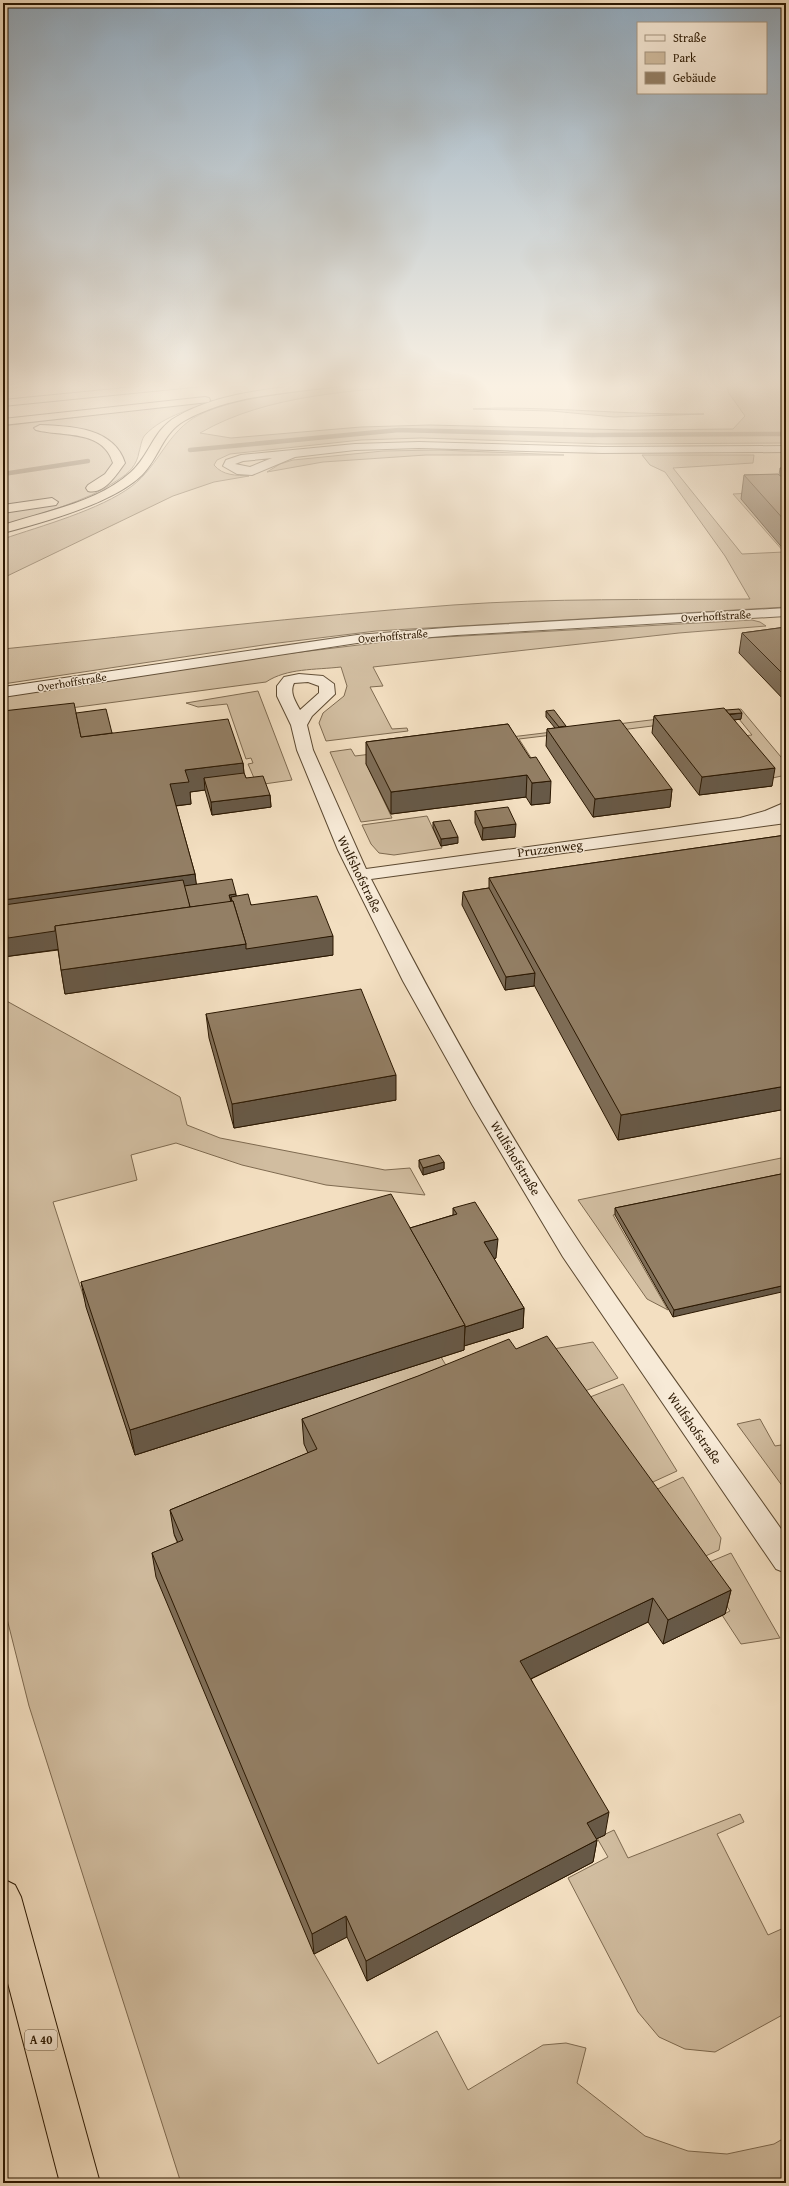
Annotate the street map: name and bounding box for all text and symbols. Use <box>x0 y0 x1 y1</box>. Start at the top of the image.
legend <box>637 22 767 94</box>
text: Straße <box>673 29 707 46</box>
text: Park <box>673 49 697 66</box>
text: Gebäude <box>673 69 716 86</box>
street label: Overhoffstraße <box>681 606 751 626</box>
street label: Overhoffstraße <box>357 625 429 647</box>
street label: Overhoffstraße <box>36 669 108 695</box>
street label: Wulfshofstraße <box>333 832 387 916</box>
street label: Pruzzenweg <box>516 835 584 862</box>
street label: Wulfshofstraße <box>486 1117 545 1199</box>
street label: Wulfshofstraße <box>663 1388 726 1468</box>
road number: A 40 <box>25 2030 57 2050</box>

